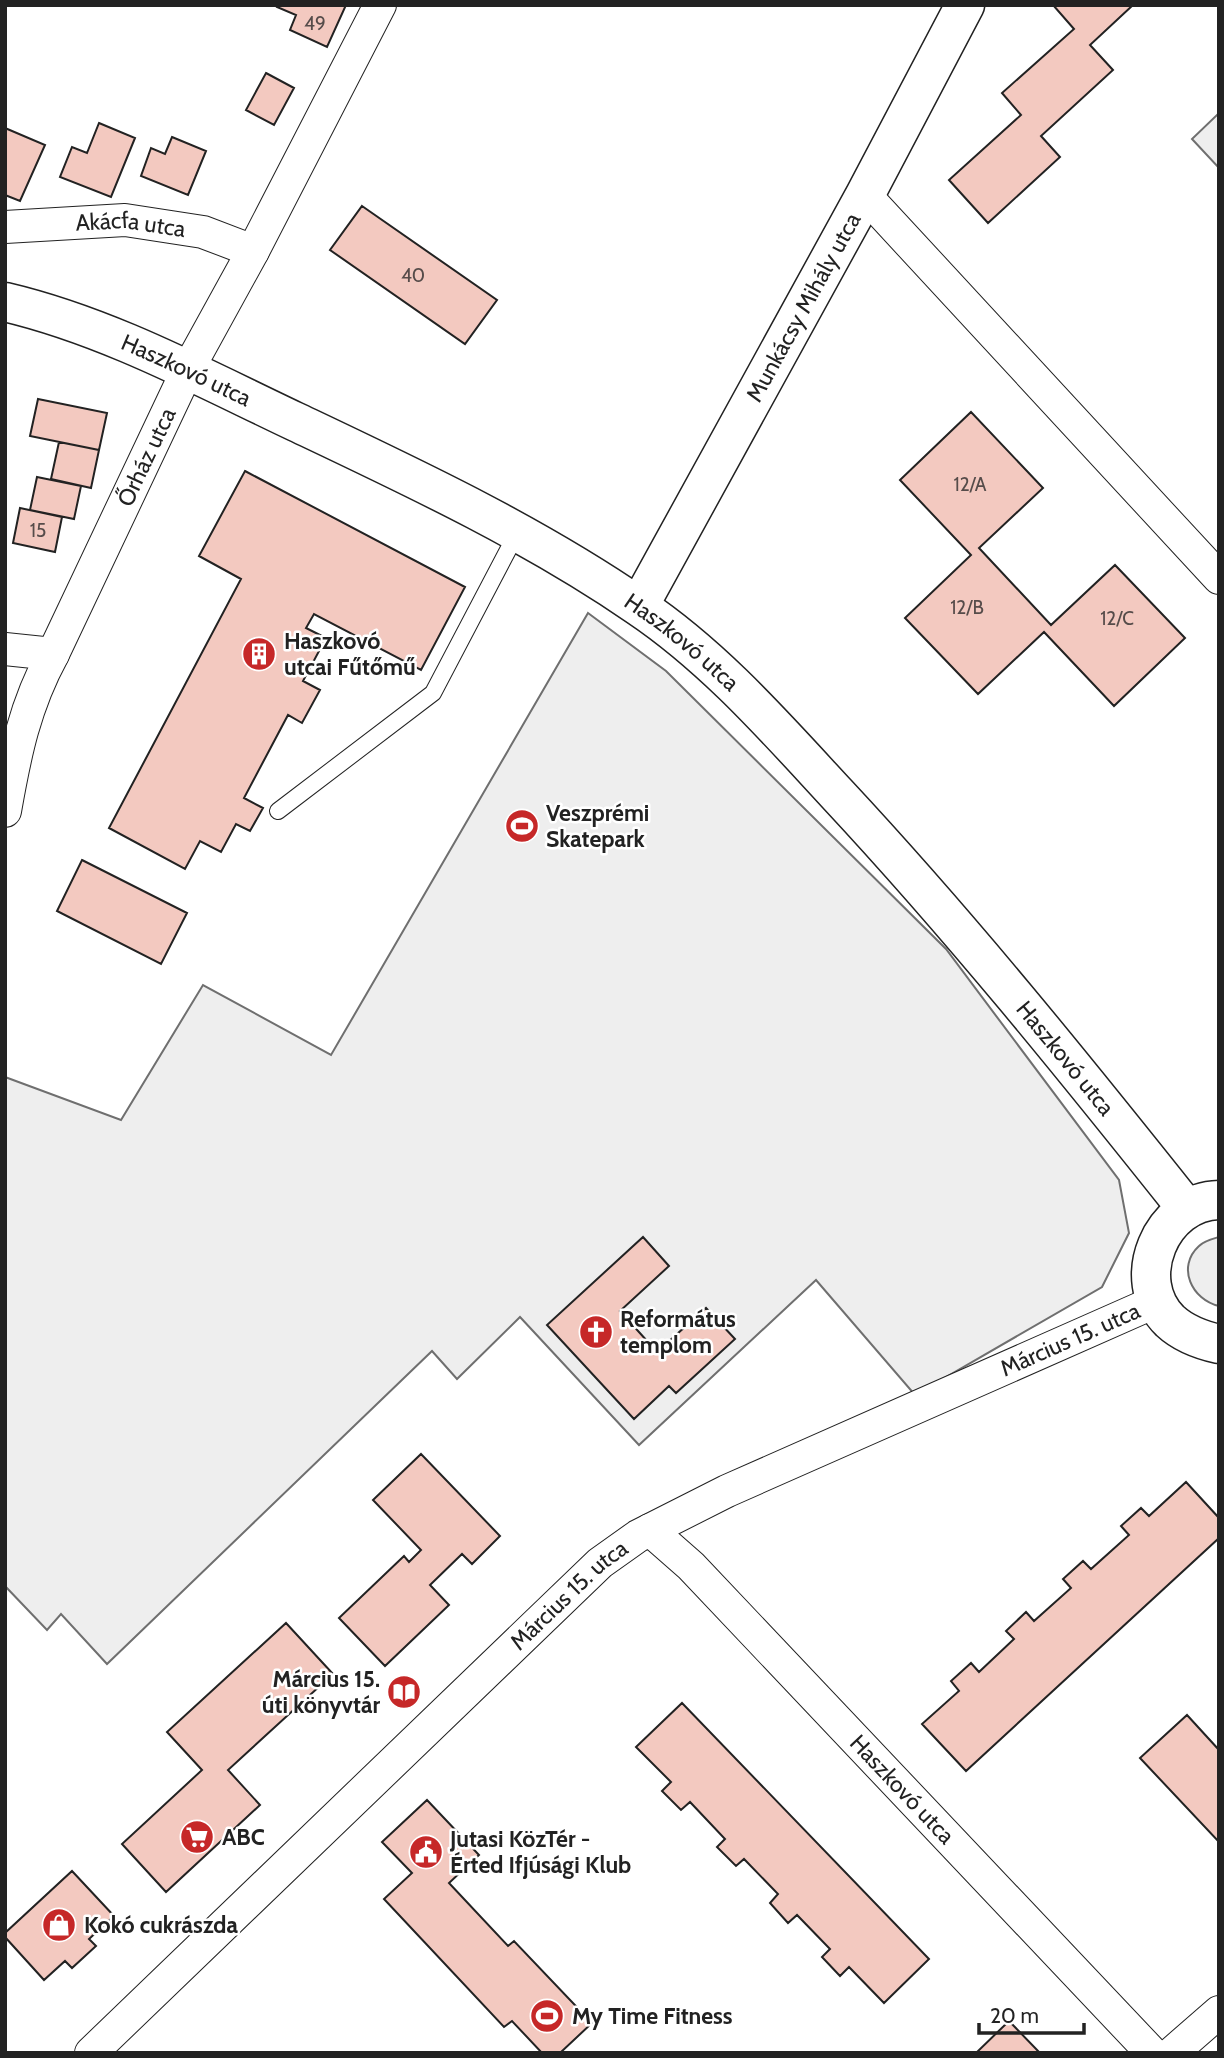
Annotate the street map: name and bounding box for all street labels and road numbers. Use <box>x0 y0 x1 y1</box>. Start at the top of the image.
street label: Akácfa utca <box>75 206 188 243</box>
street label: Munkácsy Mihály utca <box>740 208 867 407</box>
street label: Haszkovó utca <box>117 328 256 412</box>
street label: Őrház utca <box>110 403 182 511</box>
street label: Haszkovó utca <box>619 587 745 697</box>
street label: Haszkovó utca <box>1010 995 1121 1121</box>
street label: Március 15. utca <box>996 1296 1144 1382</box>
street label: Március 15. utca <box>504 1534 633 1656</box>
street label: Haszkovó utca <box>844 1729 961 1850</box>

